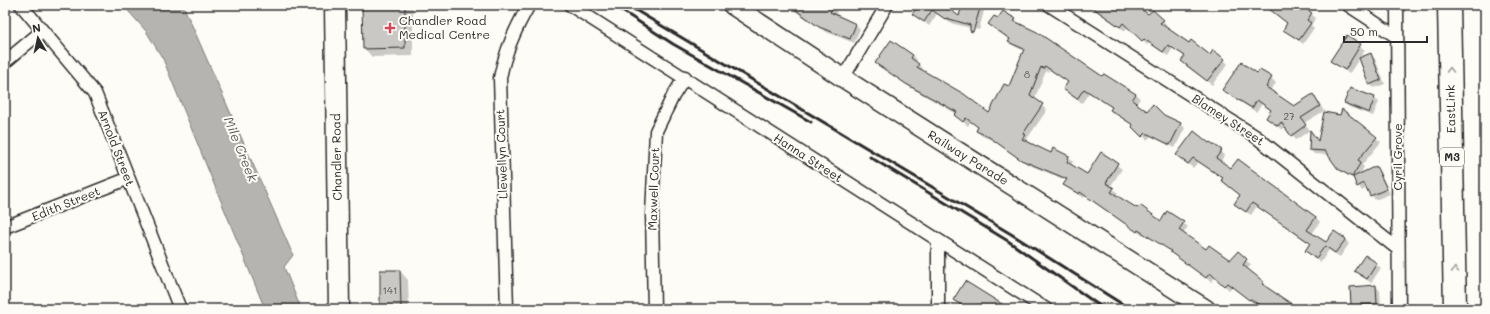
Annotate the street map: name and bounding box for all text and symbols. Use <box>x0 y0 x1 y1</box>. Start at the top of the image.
place label: Chandler Road Medical Centre <box>399 12 490 42</box>
north arrow <box>18 18 58 58</box>
scale bar <box>1344 18 1427 44</box>
text: N <box>31 20 42 36</box>
marker: Chandler Road Medical Centre <box>384 22 396 34</box>
text: 50 m <box>1350 23 1378 39</box>
house number: 8 <box>1024 67 1030 81</box>
one-way arrow <box>1446 67 1454 73</box>
street label: EastLink <box>1442 85 1458 133</box>
street label: Blamey Street <box>1189 90 1268 149</box>
street label: Arnold Street <box>95 107 139 188</box>
street label: Llewellyn Court <box>491 109 511 199</box>
house number: 27 <box>1283 109 1295 123</box>
street label: Chandler Road <box>327 113 345 201</box>
water label: Mile Creek <box>221 114 263 185</box>
street label: Cyril Grove <box>1389 123 1405 191</box>
street label: Railway Parade <box>925 126 1012 188</box>
street label: Hanna Street <box>771 129 846 185</box>
street label: Maxwell Court <box>644 147 662 231</box>
road number: M3 <box>1440 148 1464 166</box>
street label: Edith Street <box>29 182 102 224</box>
one-way arrow <box>1450 267 1459 273</box>
house number: 141 <box>383 283 397 297</box>

